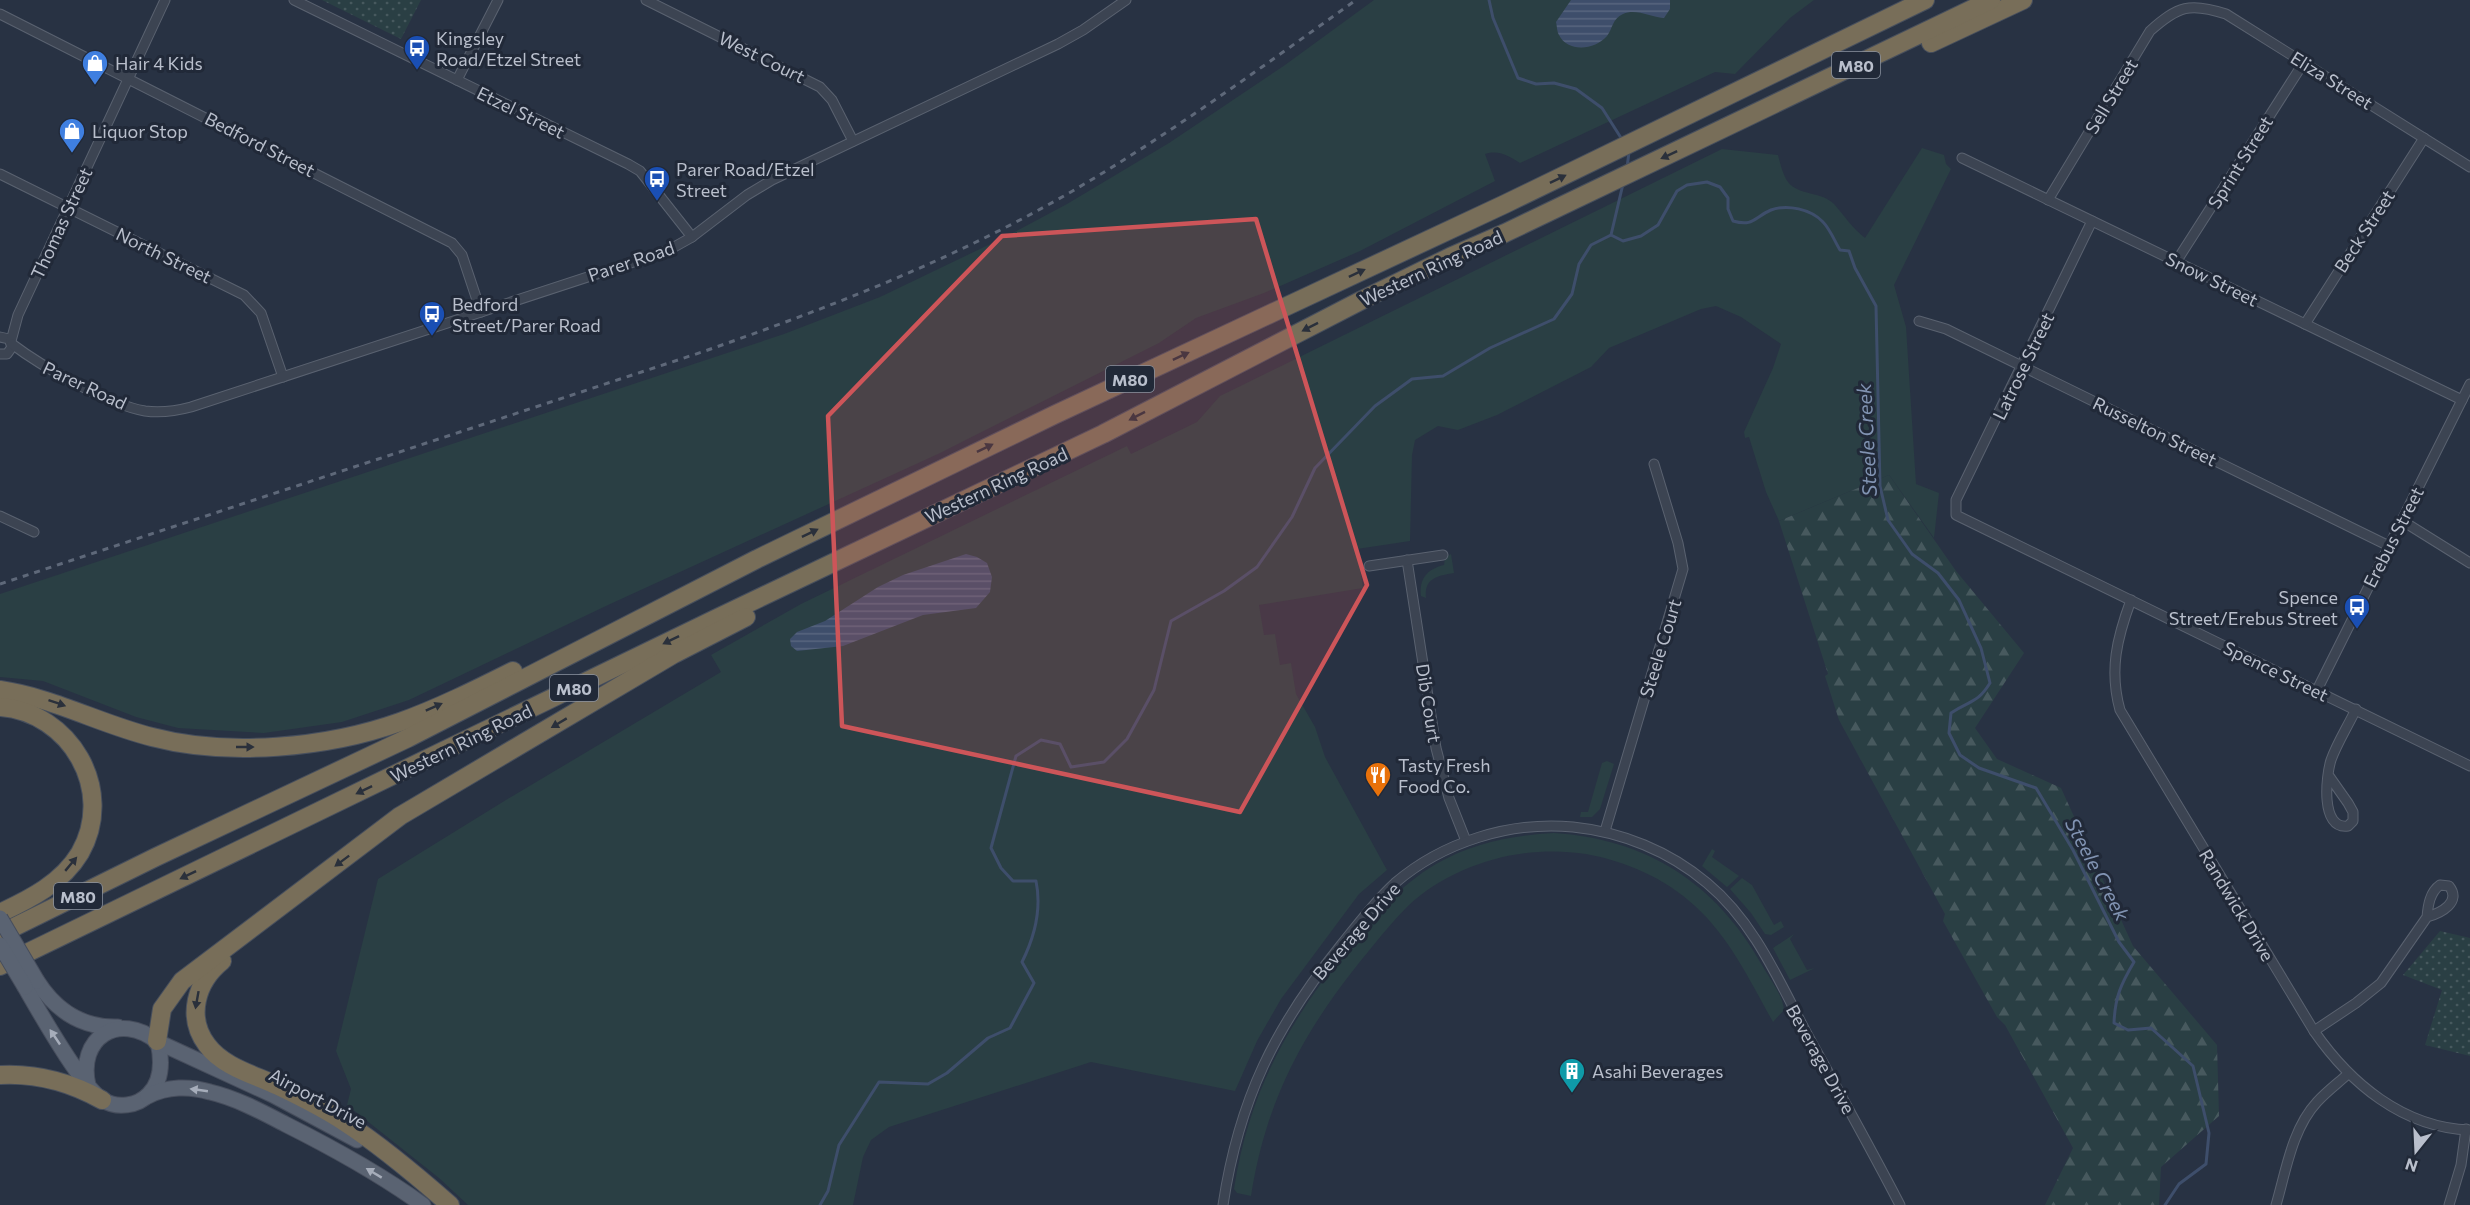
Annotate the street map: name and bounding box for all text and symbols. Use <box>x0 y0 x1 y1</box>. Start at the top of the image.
place label: Kingsley Road/Etzel Street <box>436 27 581 70</box>
street label: West Court <box>715 27 809 87</box>
bus stop icon: Kingsley Road/Etzel Street <box>402 33 432 71</box>
street label: Eliza Street <box>2287 46 2377 114</box>
shop icon: Hair 4 Kids <box>80 48 110 86</box>
place label: Hair 4 Kids <box>115 52 203 74</box>
road number: M80 <box>1832 52 1880 78</box>
street label: Sell Street <box>2080 55 2142 137</box>
street label: Etzel Street <box>473 81 569 143</box>
street label: Bedford Street <box>201 107 319 181</box>
street label: Sprint Street <box>2203 112 2277 212</box>
shop icon: Liquor Stop <box>57 116 87 154</box>
place label: Liquor Stop <box>92 120 188 142</box>
one-way arrow <box>1660 151 1677 160</box>
place label: Parer Road/Etzel Street <box>676 158 815 201</box>
street label: Thomas Street <box>26 164 96 282</box>
bus stop icon: Parer Road/Etzel Street <box>642 164 672 202</box>
one-way arrow <box>1549 174 1566 183</box>
street label: Beck Street <box>2329 186 2399 276</box>
street label: North Street <box>113 222 215 288</box>
street label: Western Ring Road <box>1356 225 1506 311</box>
street label: Parer Road <box>585 236 677 286</box>
street label: Snow Street <box>2162 247 2262 311</box>
one-way arrow <box>1349 268 1367 278</box>
place label: Bedford Street/Parer Road <box>452 293 601 336</box>
bus stop icon: Bedford Street/Parer Road <box>417 299 447 337</box>
street label: Latrose Street <box>1988 309 2058 423</box>
one-way arrow <box>1301 322 1318 331</box>
one-way arrow <box>1172 351 1189 360</box>
street label: Parer Road <box>40 356 130 414</box>
road number: M80 <box>1106 366 1154 392</box>
water label: Steele Creek <box>1851 382 1881 497</box>
street label: Russelton Street <box>2089 392 2221 470</box>
one-way arrow <box>1128 412 1145 421</box>
street label: Western Ring Road <box>921 442 1071 528</box>
one-way arrow <box>977 443 994 453</box>
street label: Erebus Street <box>2358 483 2428 591</box>
one-way arrow <box>801 529 819 539</box>
place label: Spence Street/Erebus Street <box>2169 586 2338 629</box>
bus stop icon: Spence Street/Erebus Street <box>2342 592 2372 630</box>
street label: Steele Court <box>1635 596 1685 700</box>
one-way arrow <box>663 636 680 645</box>
street label: Spence Street <box>2220 636 2332 706</box>
street label: Dib Court <box>1412 662 1446 744</box>
road number: M80 <box>550 675 598 701</box>
one-way arrow <box>48 699 66 709</box>
street label: Western Ring Road <box>387 699 535 787</box>
one-way arrow <box>425 702 443 711</box>
one-way arrow <box>551 718 567 729</box>
one-way arrow <box>235 742 254 752</box>
place label: Tasty Fresh Food Co. <box>1398 754 1491 797</box>
restaurant icon: Tasty Fresh Food Co. <box>1363 760 1393 798</box>
one-way arrow <box>355 785 372 794</box>
water label: Steele Creek <box>2061 813 2136 926</box>
street label: Randwick Drive <box>2195 845 2279 965</box>
one-way arrow <box>334 855 350 867</box>
one-way arrow <box>64 857 77 872</box>
one-way arrow <box>180 870 197 879</box>
street label: Beverage Drive <box>1308 878 1404 984</box>
road number: M80 <box>54 883 102 909</box>
one-way arrow <box>193 990 202 1009</box>
street label: Beverage Drive <box>1782 1000 1860 1118</box>
one-way arrow <box>50 1029 61 1045</box>
building icon: Asahi Beverages <box>1557 1056 1587 1094</box>
place label: Asahi Beverages <box>1592 1060 1723 1082</box>
street label: Airport Drive <box>266 1063 370 1133</box>
one-way arrow <box>189 1085 208 1094</box>
north arrow <box>2386 1121 2446 1181</box>
text: N <box>2403 1155 2420 1177</box>
one-way arrow <box>366 1168 382 1179</box>

